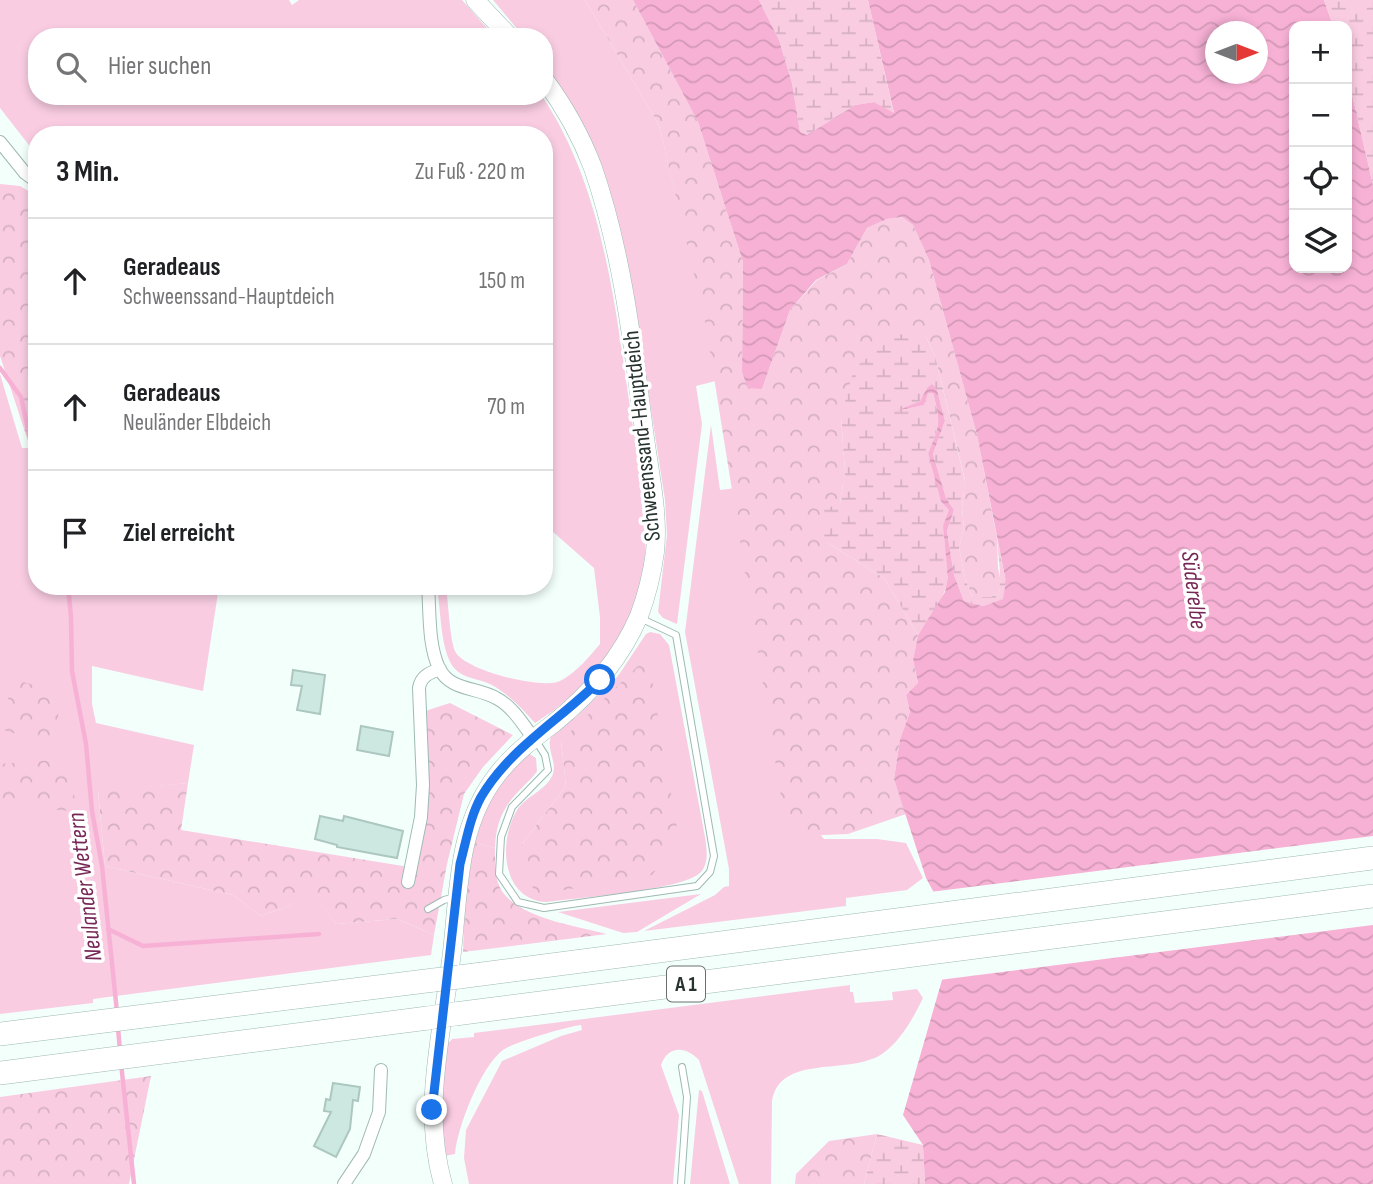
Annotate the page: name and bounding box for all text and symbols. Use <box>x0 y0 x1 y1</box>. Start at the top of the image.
north arrow <box>1205 21 1268 84</box>
map controls <box>1289 21 1352 273</box>
button: + <box>1289 21 1352 84</box>
search box <box>28 28 553 105</box>
icon: search <box>52 48 90 86</box>
text: Hier suchen <box>108 51 211 82</box>
button: − <box>1289 84 1352 147</box>
button: locate <box>1289 147 1352 210</box>
text: 3 Min. <box>56 154 119 190</box>
text: Zu Fuß · 220 m <box>415 158 525 186</box>
button: layers <box>1289 210 1352 273</box>
text: Geradeaus <box>123 252 221 283</box>
icon: ahead <box>56 262 94 300</box>
text: 150 m <box>479 267 525 295</box>
text: Schweenssand-Hauptdeich <box>123 283 335 311</box>
street label: Schweenssand-Hauptdeich <box>617 329 667 543</box>
text: Geradeaus <box>123 378 221 409</box>
icon: ahead <box>56 388 94 426</box>
text: 70 m <box>487 393 525 421</box>
text: Neuländer Elbdeich <box>123 409 271 437</box>
icon: arrive <box>56 514 94 552</box>
text: Ziel erreicht <box>123 518 235 549</box>
water label: Süderelbe <box>1175 549 1213 631</box>
route start <box>584 664 615 695</box>
water label: Neulander Wettern <box>61 811 109 963</box>
road number: A 1 <box>667 967 705 1002</box>
route end <box>416 1094 447 1125</box>

